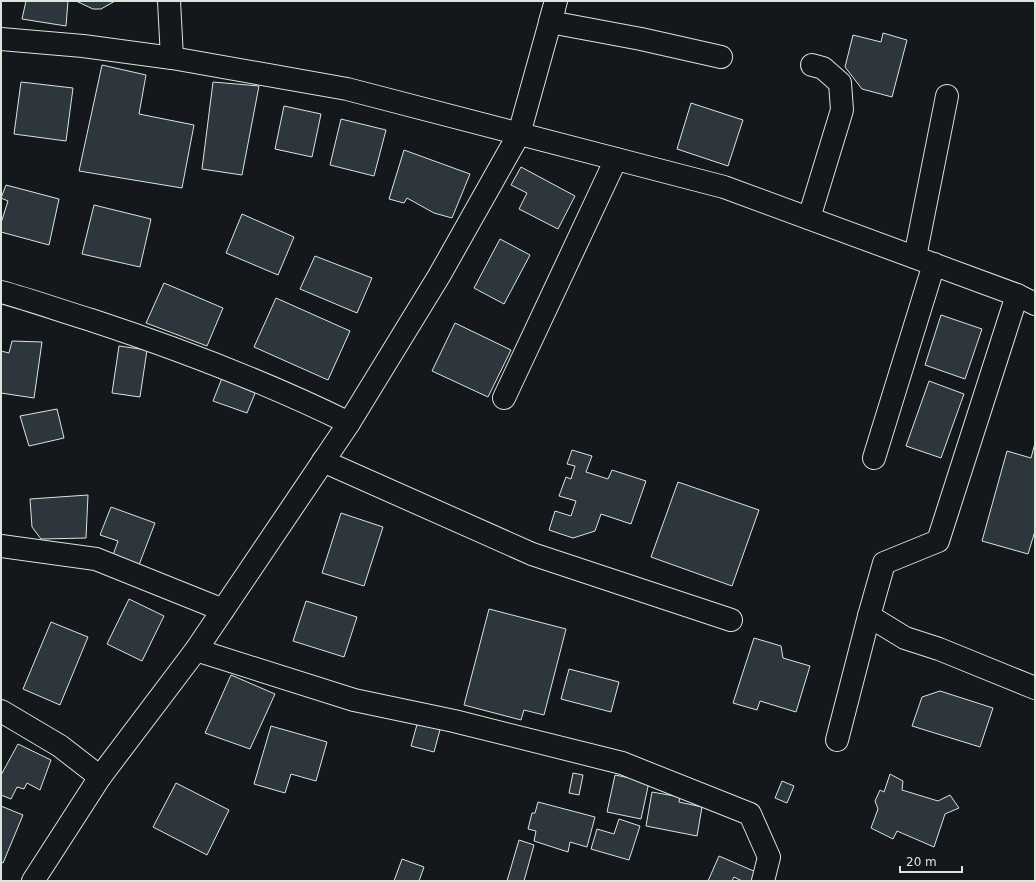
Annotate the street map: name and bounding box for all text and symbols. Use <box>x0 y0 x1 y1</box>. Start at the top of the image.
scale bar <box>900 848 962 874</box>
text: 20 m <box>906 855 937 869</box>

